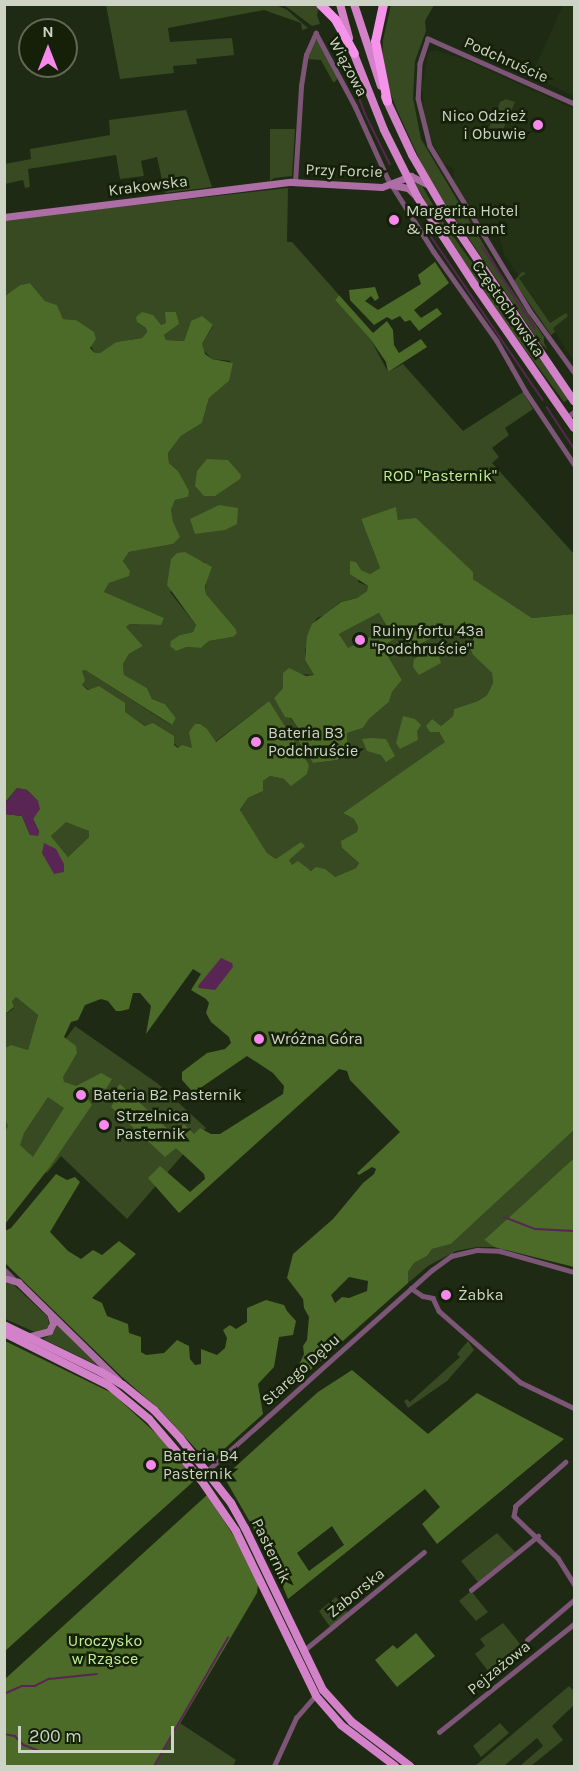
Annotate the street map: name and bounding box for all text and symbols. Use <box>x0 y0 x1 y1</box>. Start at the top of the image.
north arrow <box>18 18 78 78</box>
text: N <box>42 22 54 41</box>
street label: Podchruście <box>461 33 551 87</box>
street label: Wiązowa <box>324 34 372 100</box>
place label: Nico Odzież i Obuwie <box>442 106 526 144</box>
marker: Nico Odzież i Obuwie <box>531 118 545 132</box>
street label: Przy Forcie <box>305 160 383 182</box>
street label: Krakowska <box>107 172 189 200</box>
place label: Margerita Hotel & Restaurant <box>406 201 518 239</box>
marker: Margerita Hotel & Restaurant <box>387 213 401 227</box>
street label: Częstochowska <box>468 257 548 361</box>
park label: ROD "Pasternik" <box>383 466 497 486</box>
place label: Ruiny fortu 43a "Podchruście" <box>372 621 484 659</box>
marker: Ruiny fortu 43a "Podchruście" <box>353 633 367 647</box>
place label: Bateria B3 Podchruście <box>268 723 358 761</box>
marker: Bateria B3 Podchruście <box>249 735 263 749</box>
place label: Wróżna Góra <box>271 1029 363 1049</box>
marker: Wróżna Góra <box>252 1032 266 1046</box>
place label: Bateria B2 Pasternik <box>93 1085 242 1105</box>
marker: Bateria B2 Pasternik <box>74 1088 88 1102</box>
place label: Strzelnica Pasternik <box>116 1106 189 1144</box>
marker: Strzelnica Pasternik <box>97 1118 111 1132</box>
place label: Żabka <box>458 1285 504 1305</box>
marker: Żabka <box>439 1288 453 1302</box>
street label: Starego Dębu <box>258 1330 344 1410</box>
place label: Bateria B4 Pasternik <box>163 1446 238 1484</box>
marker: Bateria B4 Pasternik <box>144 1458 158 1472</box>
street label: Pasternik <box>247 1516 295 1586</box>
street label: Zaborska <box>323 1564 389 1622</box>
park label: Uroczysko w Rząsce <box>68 1631 142 1669</box>
street label: Pejzażowa <box>464 1637 534 1699</box>
scale bar <box>21 1714 177 1752</box>
text: 200 m <box>29 1725 82 1747</box>

